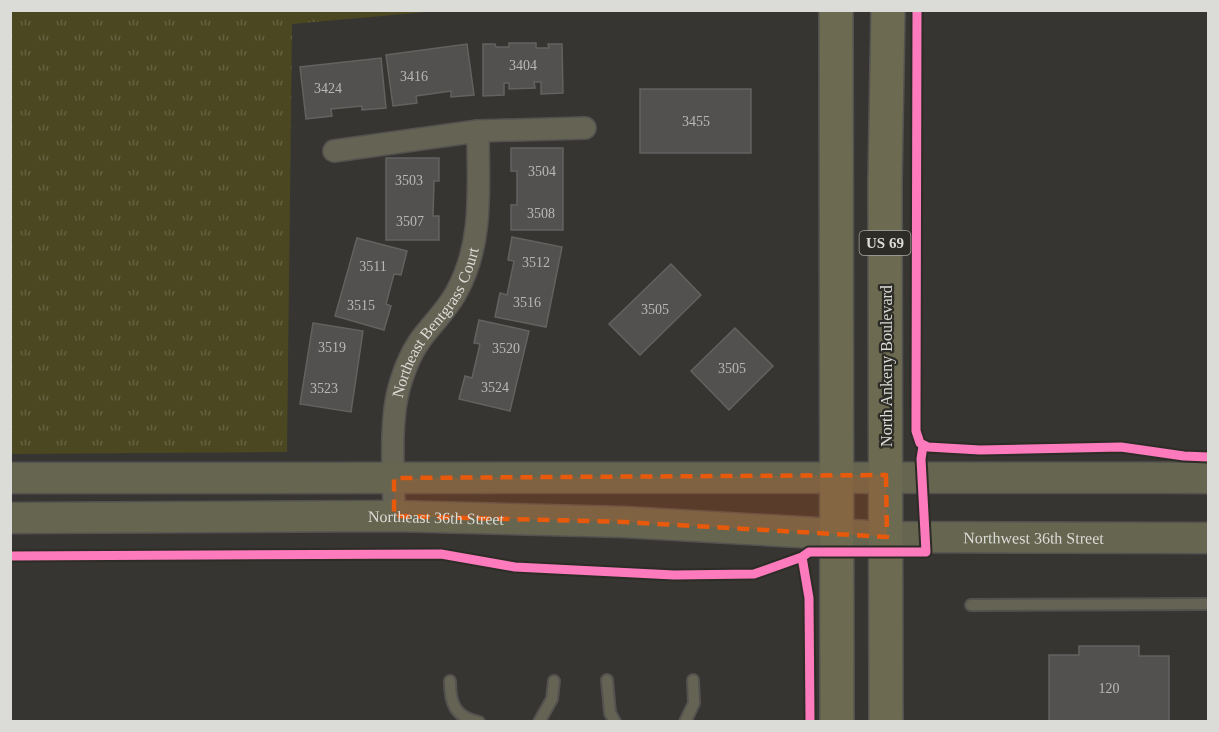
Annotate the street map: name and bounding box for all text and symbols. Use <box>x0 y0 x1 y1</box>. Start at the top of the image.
house number: 3404 <box>509 58 537 73</box>
house number: 3416 <box>400 69 428 84</box>
house number: 3424 <box>314 81 342 96</box>
house number: 3455 <box>682 114 710 129</box>
house number: 3504 <box>528 164 556 179</box>
house number: 3503 <box>395 173 423 188</box>
house number: 3508 <box>527 206 555 221</box>
house number: 3507 <box>396 214 424 229</box>
road number: US 69 <box>860 231 910 255</box>
street label: Northeast Bentgrass Court <box>389 245 481 399</box>
house number: 3512 <box>522 255 550 270</box>
house number: 3511 <box>359 259 387 274</box>
street label: North Ankeny Boulevard <box>878 285 896 447</box>
house number: 3516 <box>513 295 541 310</box>
house number: 3515 <box>347 298 375 313</box>
house number: 3505 <box>641 302 669 317</box>
house number: 3519 <box>318 340 346 355</box>
house number: 3520 <box>492 341 520 356</box>
house number: 3505 <box>718 361 746 376</box>
house number: 3524 <box>481 380 509 395</box>
house number: 3523 <box>310 381 338 396</box>
street label: Northeast 36th Street <box>368 507 505 527</box>
street label: Northwest 36th Street <box>963 529 1104 546</box>
house number: 120 <box>1099 681 1120 696</box>

